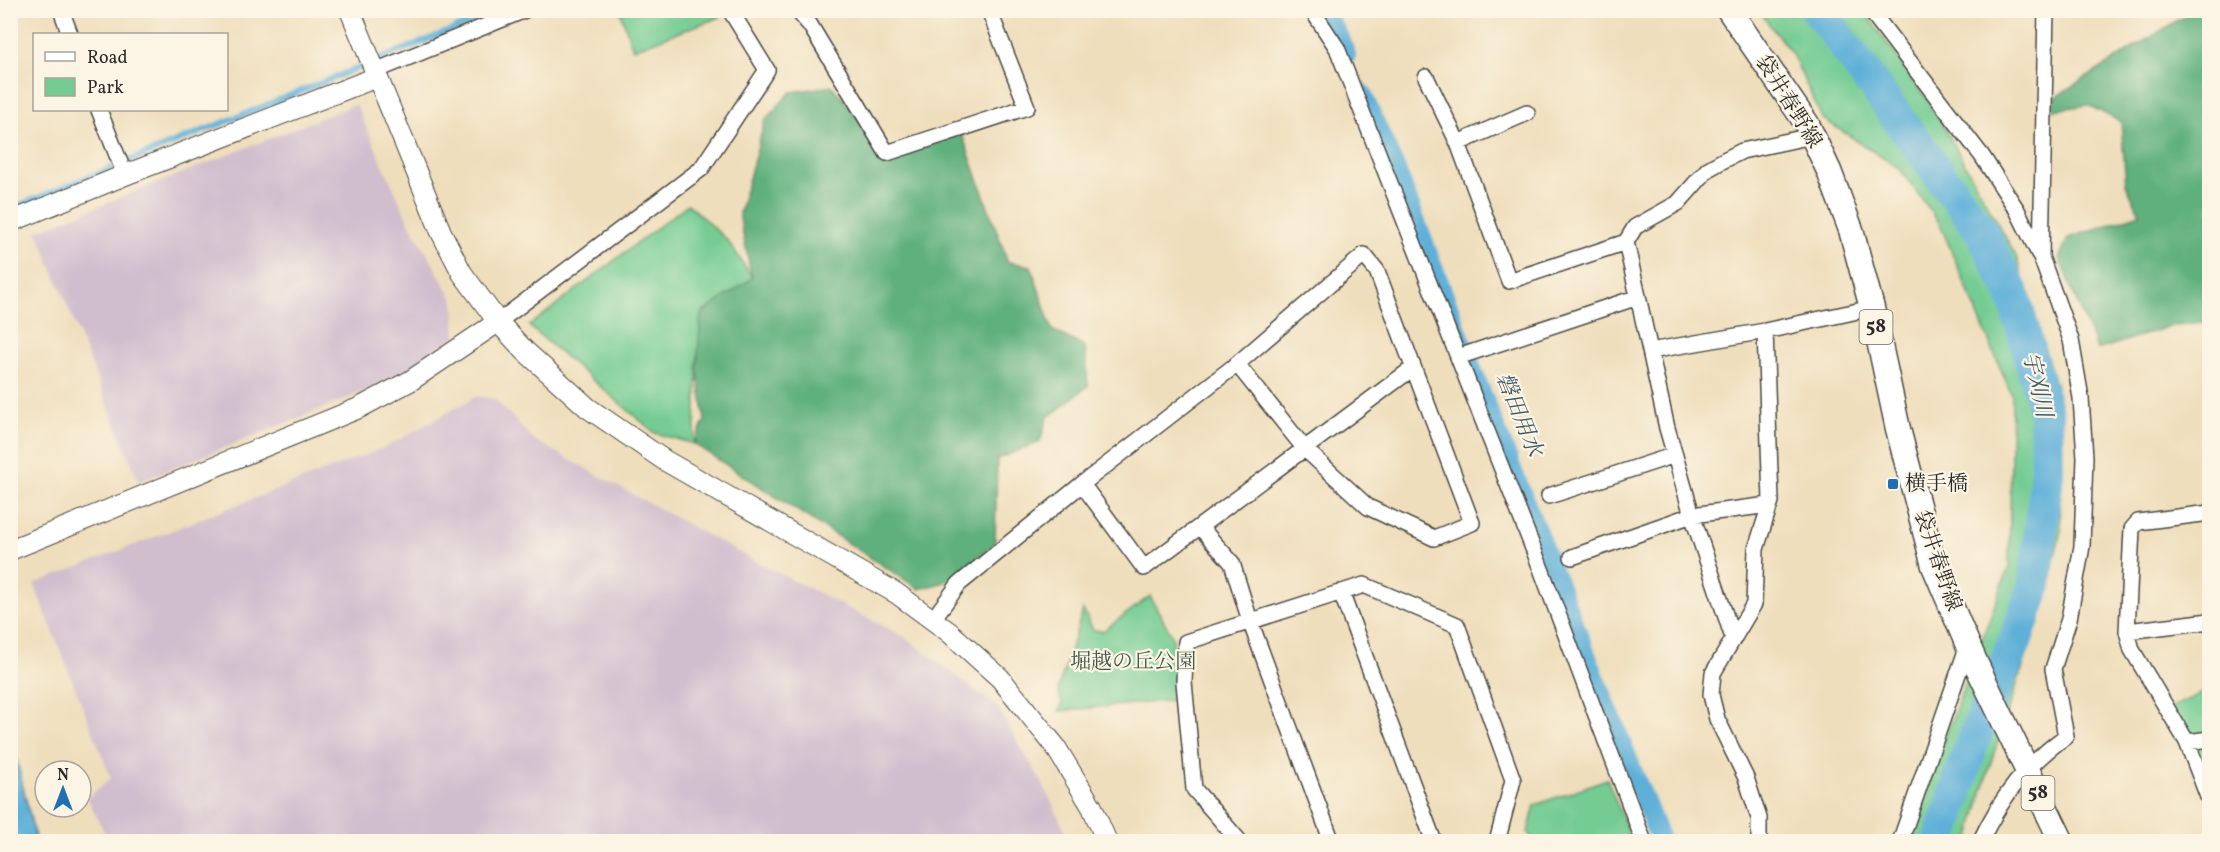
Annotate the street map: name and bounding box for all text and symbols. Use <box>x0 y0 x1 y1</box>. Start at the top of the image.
legend <box>33 33 228 111</box>
text: Road <box>87 46 128 71</box>
street label: 袋井春野線 <box>1748 50 1828 154</box>
text: Park <box>87 76 124 101</box>
road number: 58 <box>1860 310 1892 344</box>
water label: 宇刈川 <box>2013 349 2059 423</box>
water label: 磐田用水 <box>1487 368 1550 463</box>
place label: 横手橋 <box>1905 470 1968 499</box>
marker: 横手橋 <box>1886 477 1900 491</box>
street label: 袋井春野線 <box>1906 507 1968 615</box>
park label: 堀越の丘公園 <box>1070 648 1196 677</box>
north arrow <box>33 759 93 819</box>
text: N <box>57 765 69 787</box>
road number: 58 <box>2022 776 2054 810</box>

